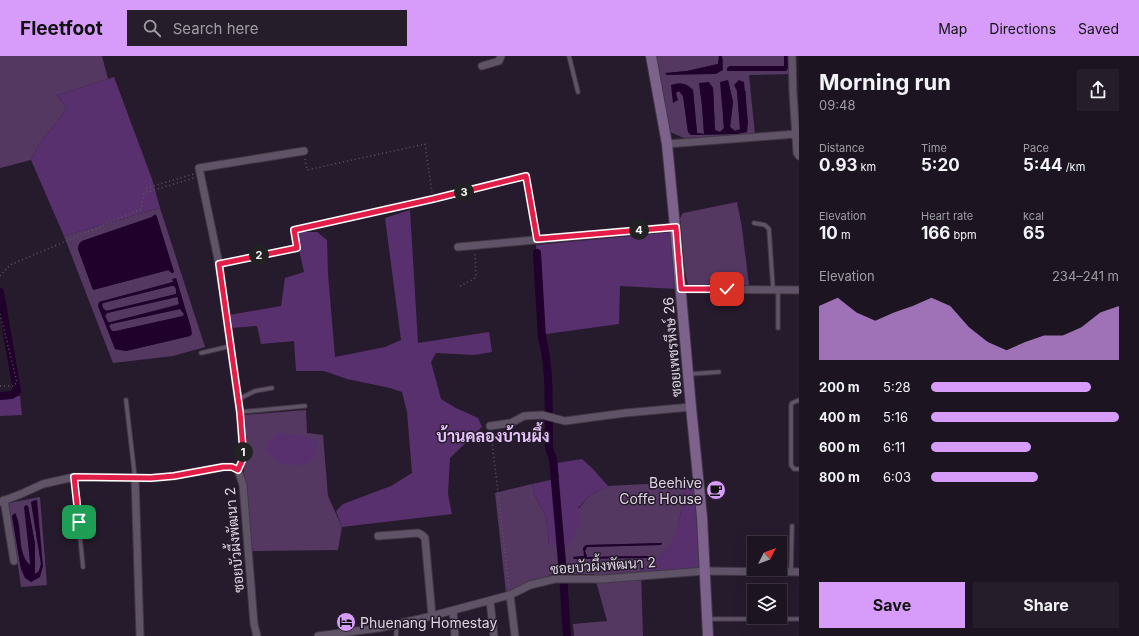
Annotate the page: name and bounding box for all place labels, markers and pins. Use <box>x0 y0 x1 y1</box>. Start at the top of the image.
pin: 3 <box>454 182 474 202</box>
pin: 4 <box>629 220 649 240</box>
pin: 2 <box>249 245 269 265</box>
pin <box>710 272 744 306</box>
pin: 1 <box>233 442 253 462</box>
place label: Beehive Coffe House <box>619 474 702 507</box>
cafe icon: Beehive Coffe House <box>705 479 727 501</box>
pin <box>62 505 96 539</box>
hotel icon: Phuenang Homestay <box>335 611 357 633</box>
place label: Phuenang Homestay <box>360 614 498 631</box>

